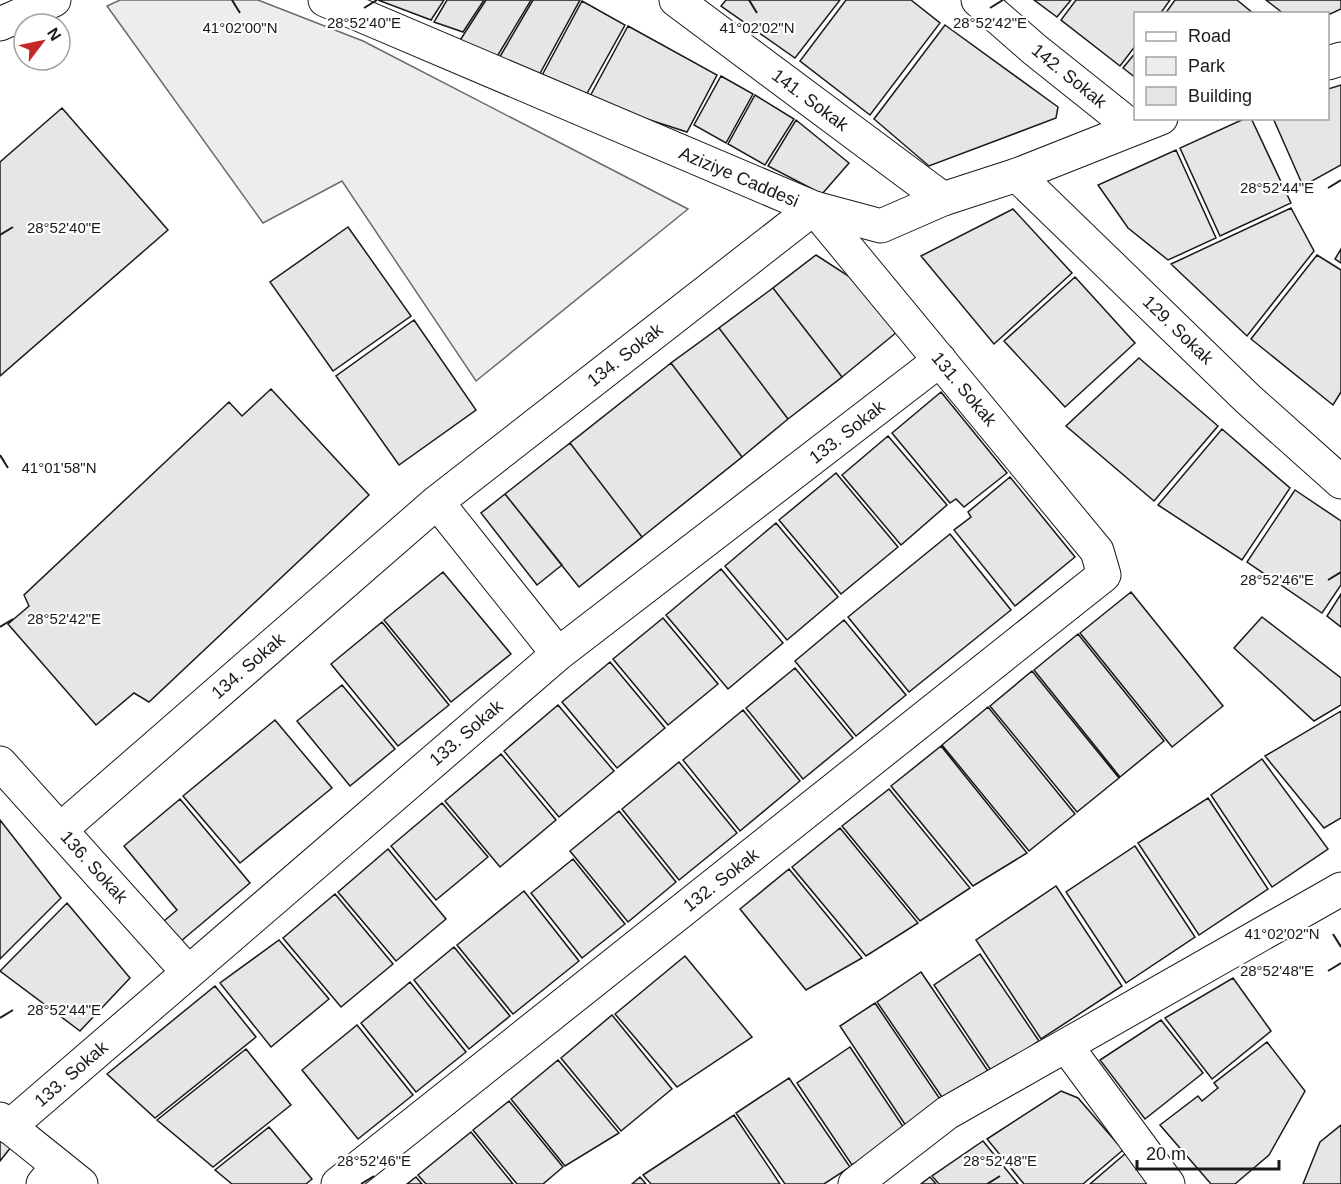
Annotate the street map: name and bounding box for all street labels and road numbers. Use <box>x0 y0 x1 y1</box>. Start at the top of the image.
street label: 142. Sokak <box>1028 40 1111 113</box>
street label: 141. Sokak <box>768 65 853 136</box>
street label: Aziziye Caddesi <box>676 143 802 211</box>
street label: 129. Sokak <box>1139 292 1218 369</box>
street label: 134. Sokak <box>583 319 667 391</box>
street label: 131. Sokak <box>927 348 1001 431</box>
street label: 133. Sokak <box>805 396 889 468</box>
street label: 134. Sokak <box>207 628 289 703</box>
street label: 133. Sokak <box>425 695 507 770</box>
street label: 136. Sokak <box>56 827 132 908</box>
street label: 132. Sokak <box>679 844 763 916</box>
street label: 133. Sokak <box>30 1036 112 1111</box>

